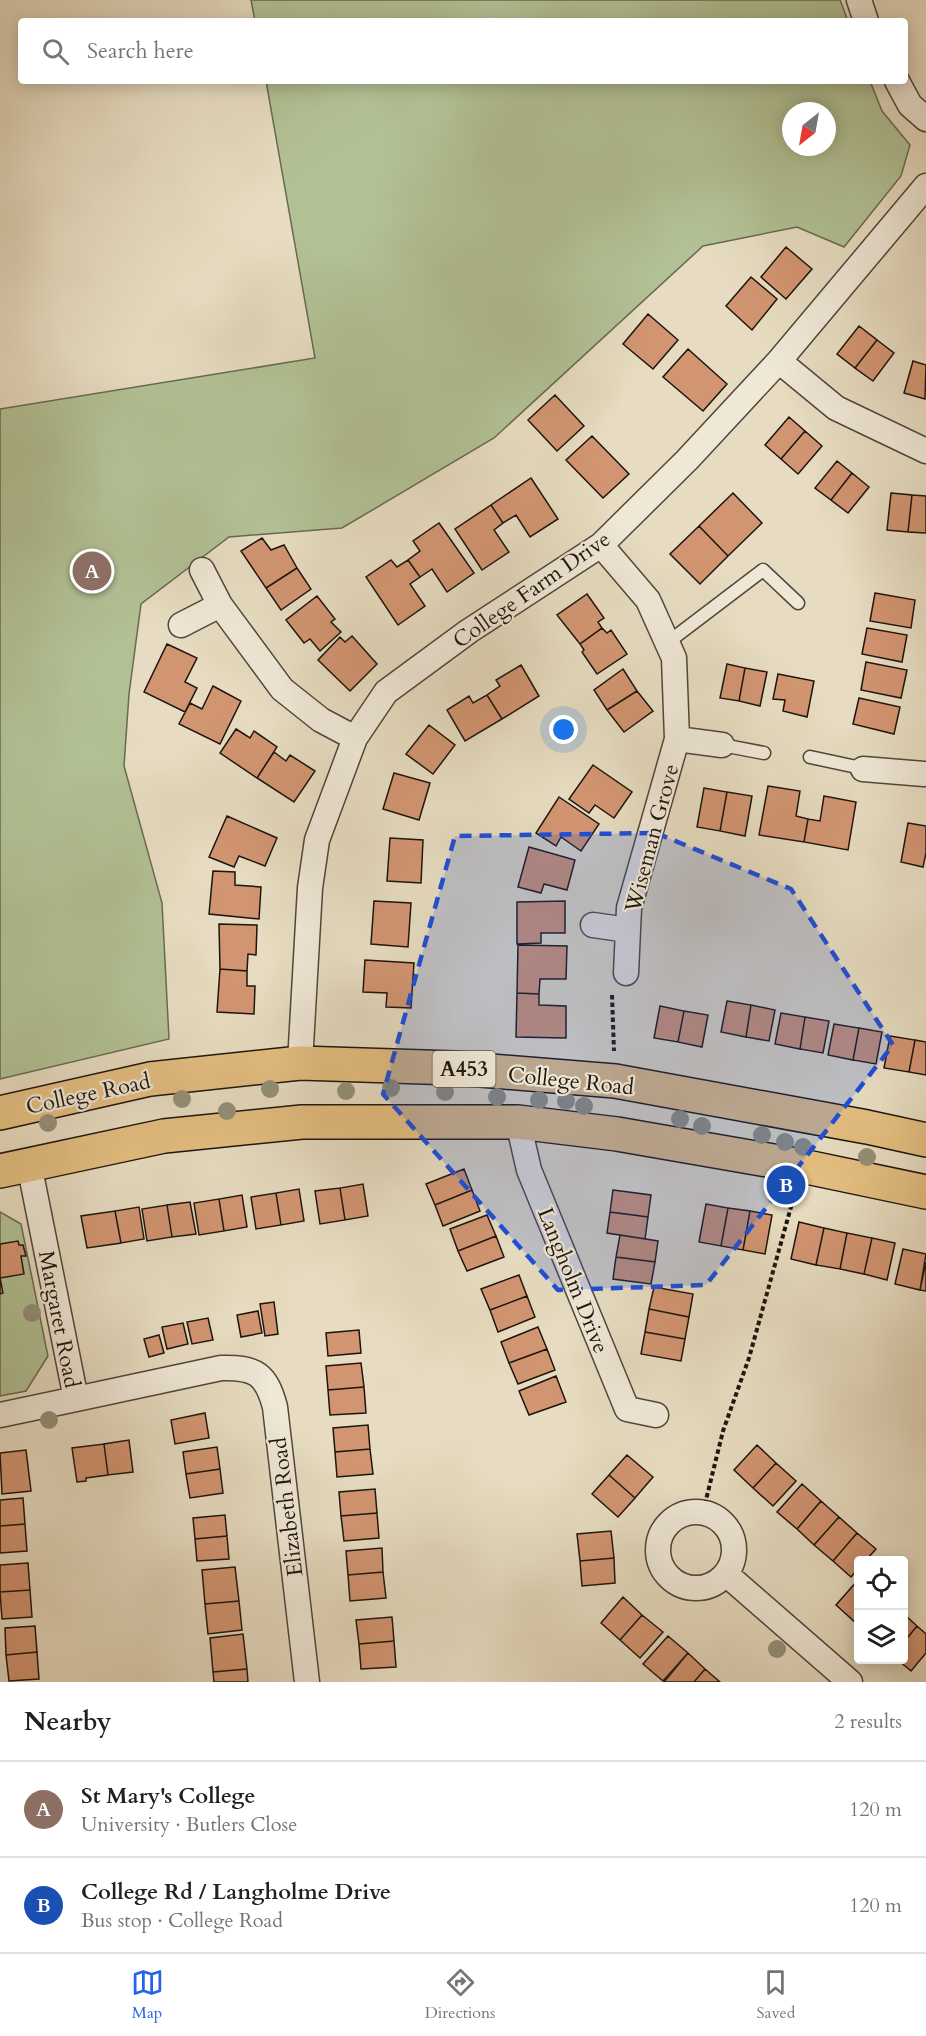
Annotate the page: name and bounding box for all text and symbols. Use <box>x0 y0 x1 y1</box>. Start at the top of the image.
search box <box>18 18 908 84</box>
icon: search <box>39 35 72 68</box>
text: Search here <box>87 36 194 66</box>
north arrow <box>782 102 836 156</box>
street label: College Farm Drive <box>447 524 616 655</box>
pin: A <box>72 548 112 594</box>
your location <box>549 715 578 744</box>
street label: Wiseman Grove <box>617 761 686 917</box>
road number: A453 <box>432 1051 496 1087</box>
street label: College Road <box>506 1059 636 1103</box>
street label: College Road <box>23 1066 153 1122</box>
pin: B <box>766 1162 806 1208</box>
street label: Langholm Drive <box>530 1203 616 1358</box>
street label: Margaret Road <box>31 1248 87 1391</box>
street label: Elizabeth Road <box>264 1435 310 1578</box>
map controls <box>854 1556 908 1664</box>
button: locate <box>854 1556 908 1610</box>
button: layers <box>854 1610 908 1664</box>
text: Nearby <box>24 1704 112 1739</box>
text: 2 results <box>834 1708 902 1735</box>
text: St Mary's College <box>81 1781 255 1811</box>
text: A <box>36 1796 51 1823</box>
text: 120 m <box>849 1796 902 1823</box>
text: University · Butlers Close <box>81 1811 297 1838</box>
text: College Rd / Langholme Drive <box>81 1877 391 1907</box>
text: B <box>36 1892 51 1919</box>
text: 120 m <box>849 1892 902 1919</box>
text: Bus stop · College Road <box>81 1907 283 1934</box>
tab: Map <box>131 1966 164 2024</box>
tab: Directions <box>425 1966 495 2024</box>
tab: Saved <box>757 1966 795 2024</box>

